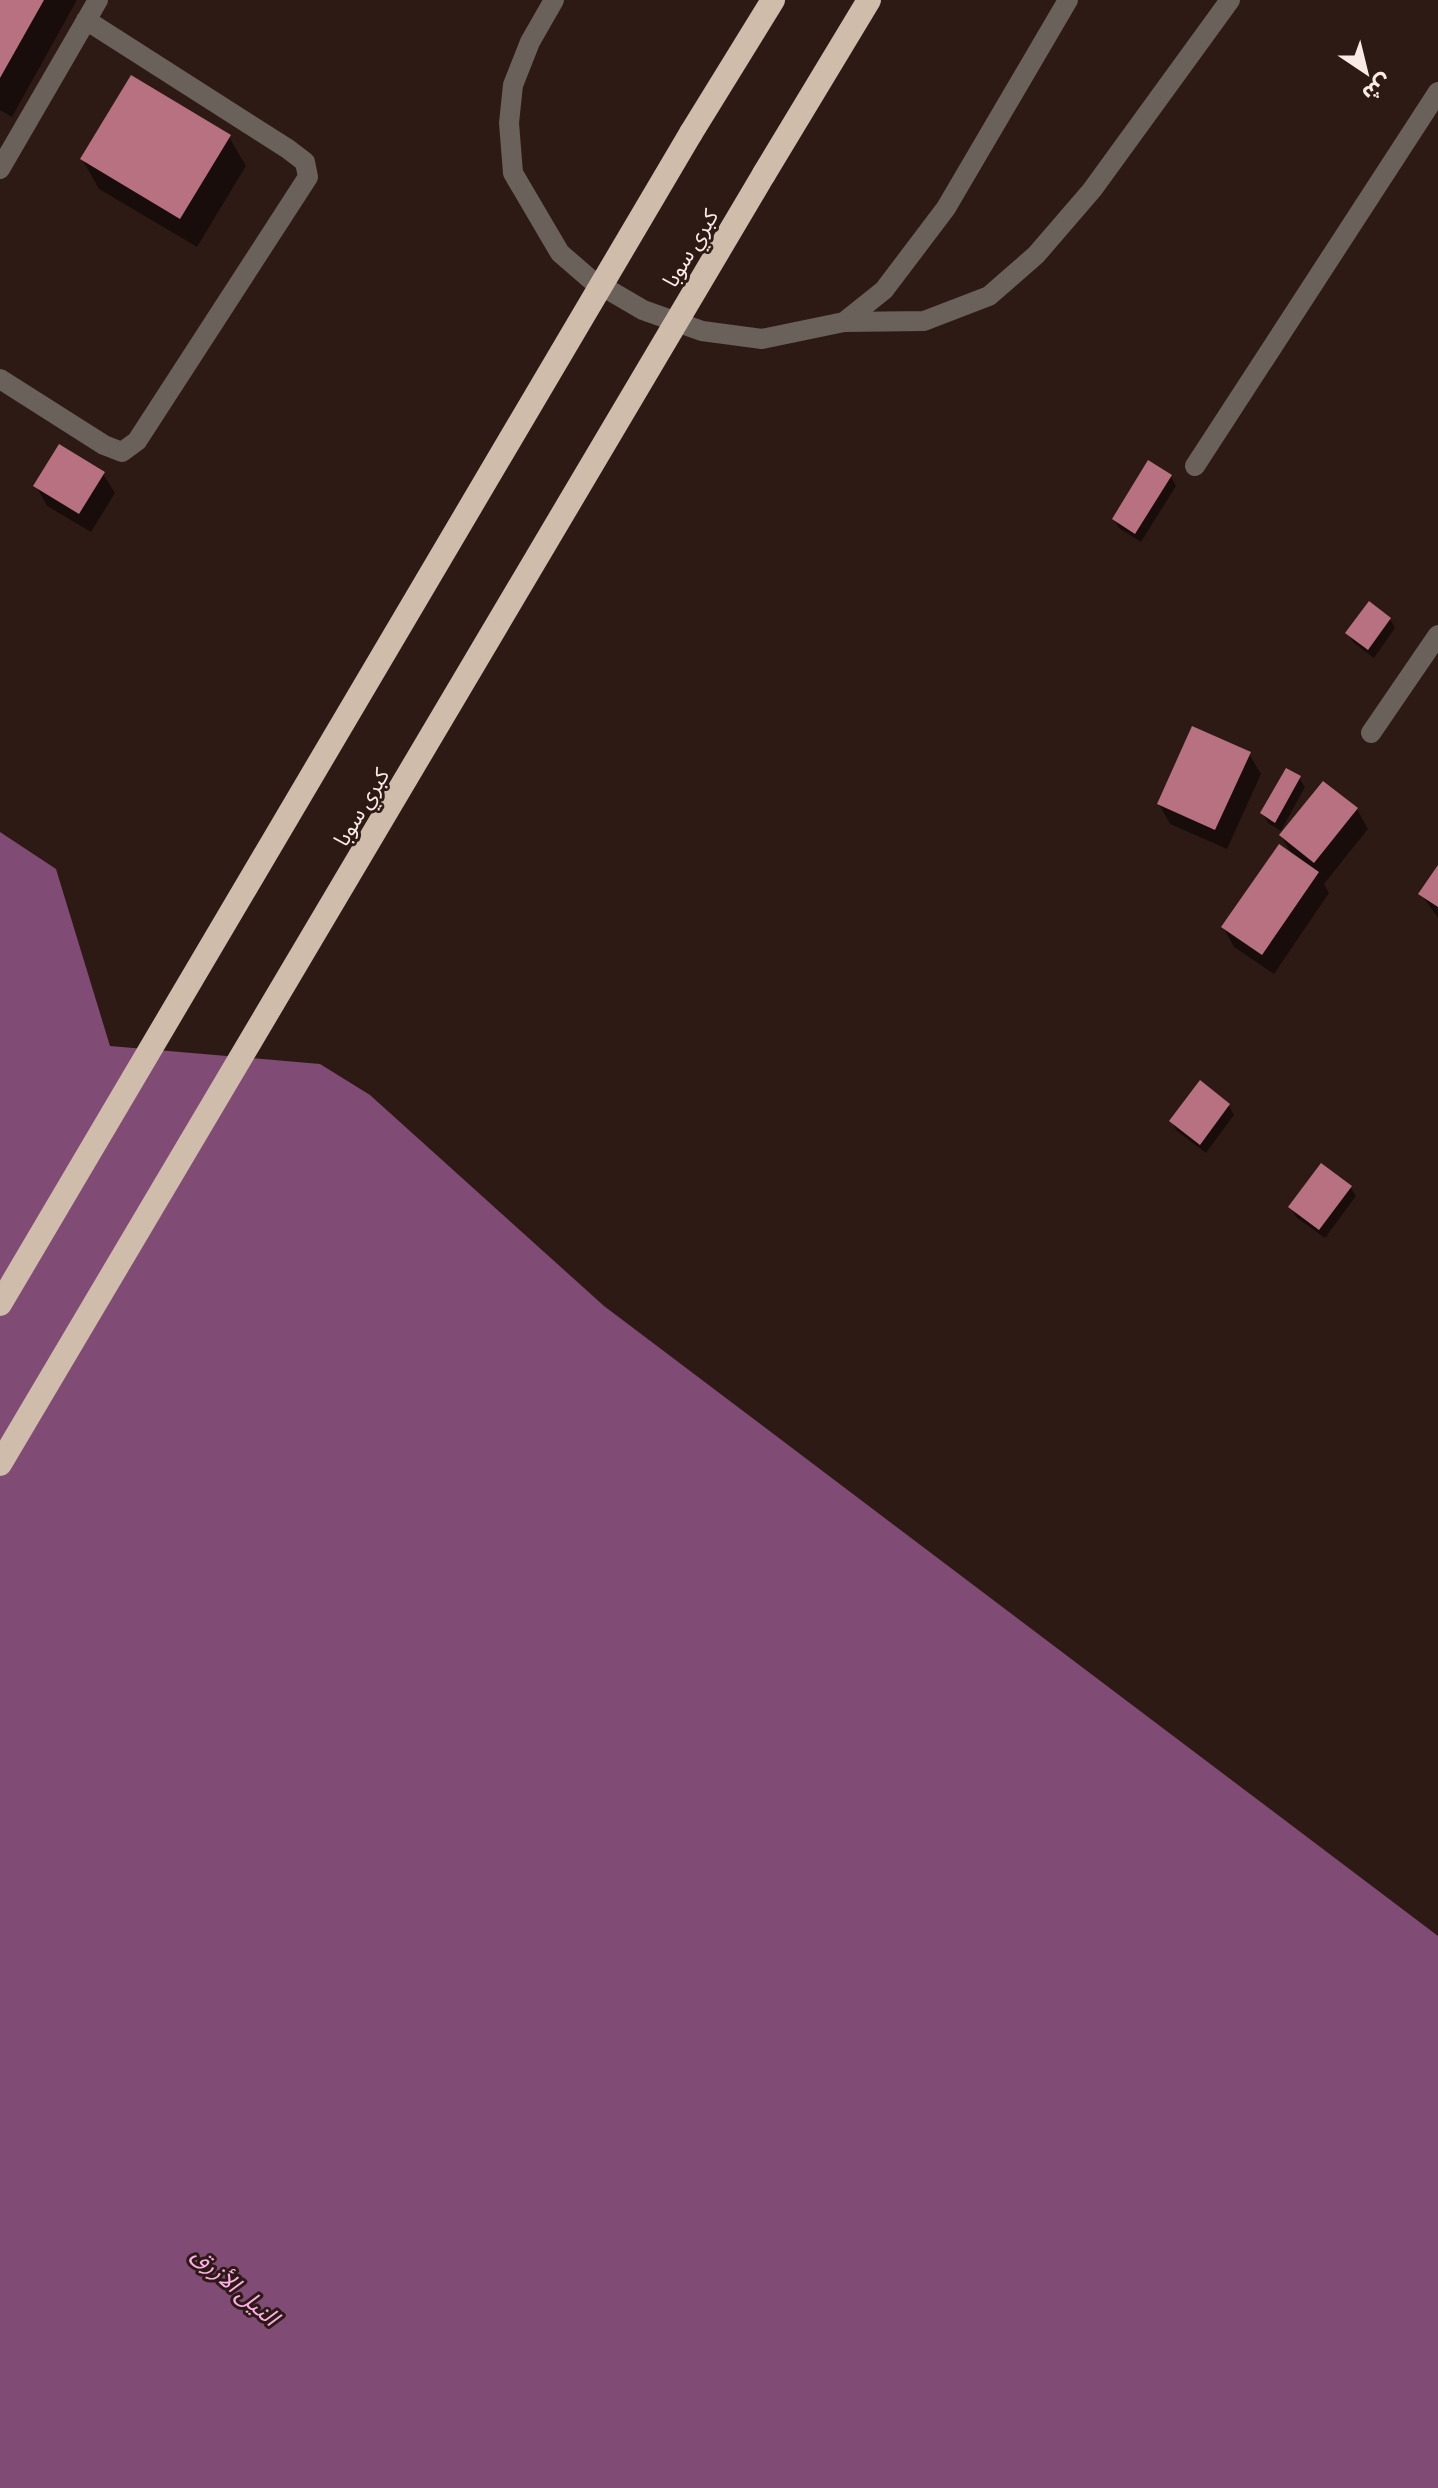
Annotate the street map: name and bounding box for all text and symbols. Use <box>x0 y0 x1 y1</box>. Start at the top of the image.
north arrow <box>1326 32 1406 112</box>
text: ش <box>1358 69 1397 107</box>
street label: كبري سوبا <box>658 204 727 294</box>
street label: كبري سوبا <box>329 763 398 853</box>
water label: النيل الأزرق <box>186 2241 286 2333</box>

